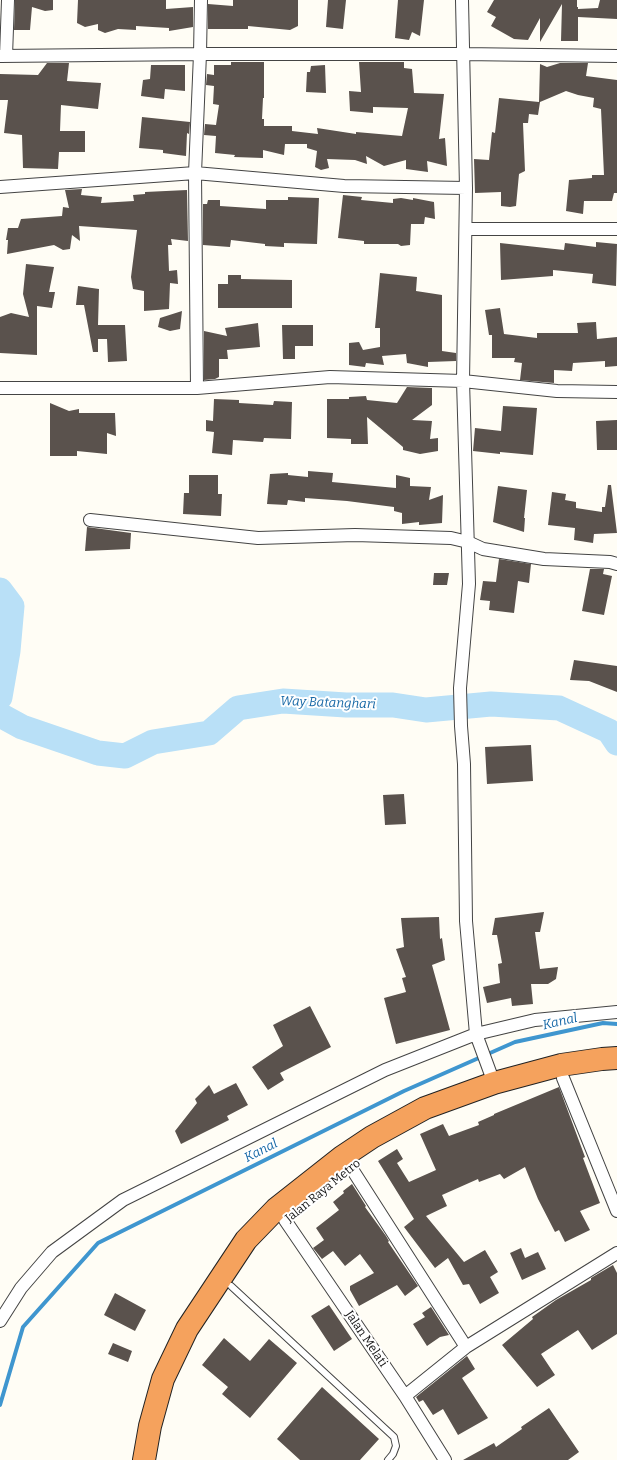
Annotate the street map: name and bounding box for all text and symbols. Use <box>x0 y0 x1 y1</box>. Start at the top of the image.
water label: Way Batanghari <box>280 694 376 712</box>
water label: Kanal <box>541 1010 579 1034</box>
water label: Kanal <box>242 1136 280 1166</box>
street label: Jalan Raya Metro <box>283 1156 363 1226</box>
street label: Jalan Melati <box>342 1308 390 1370</box>

